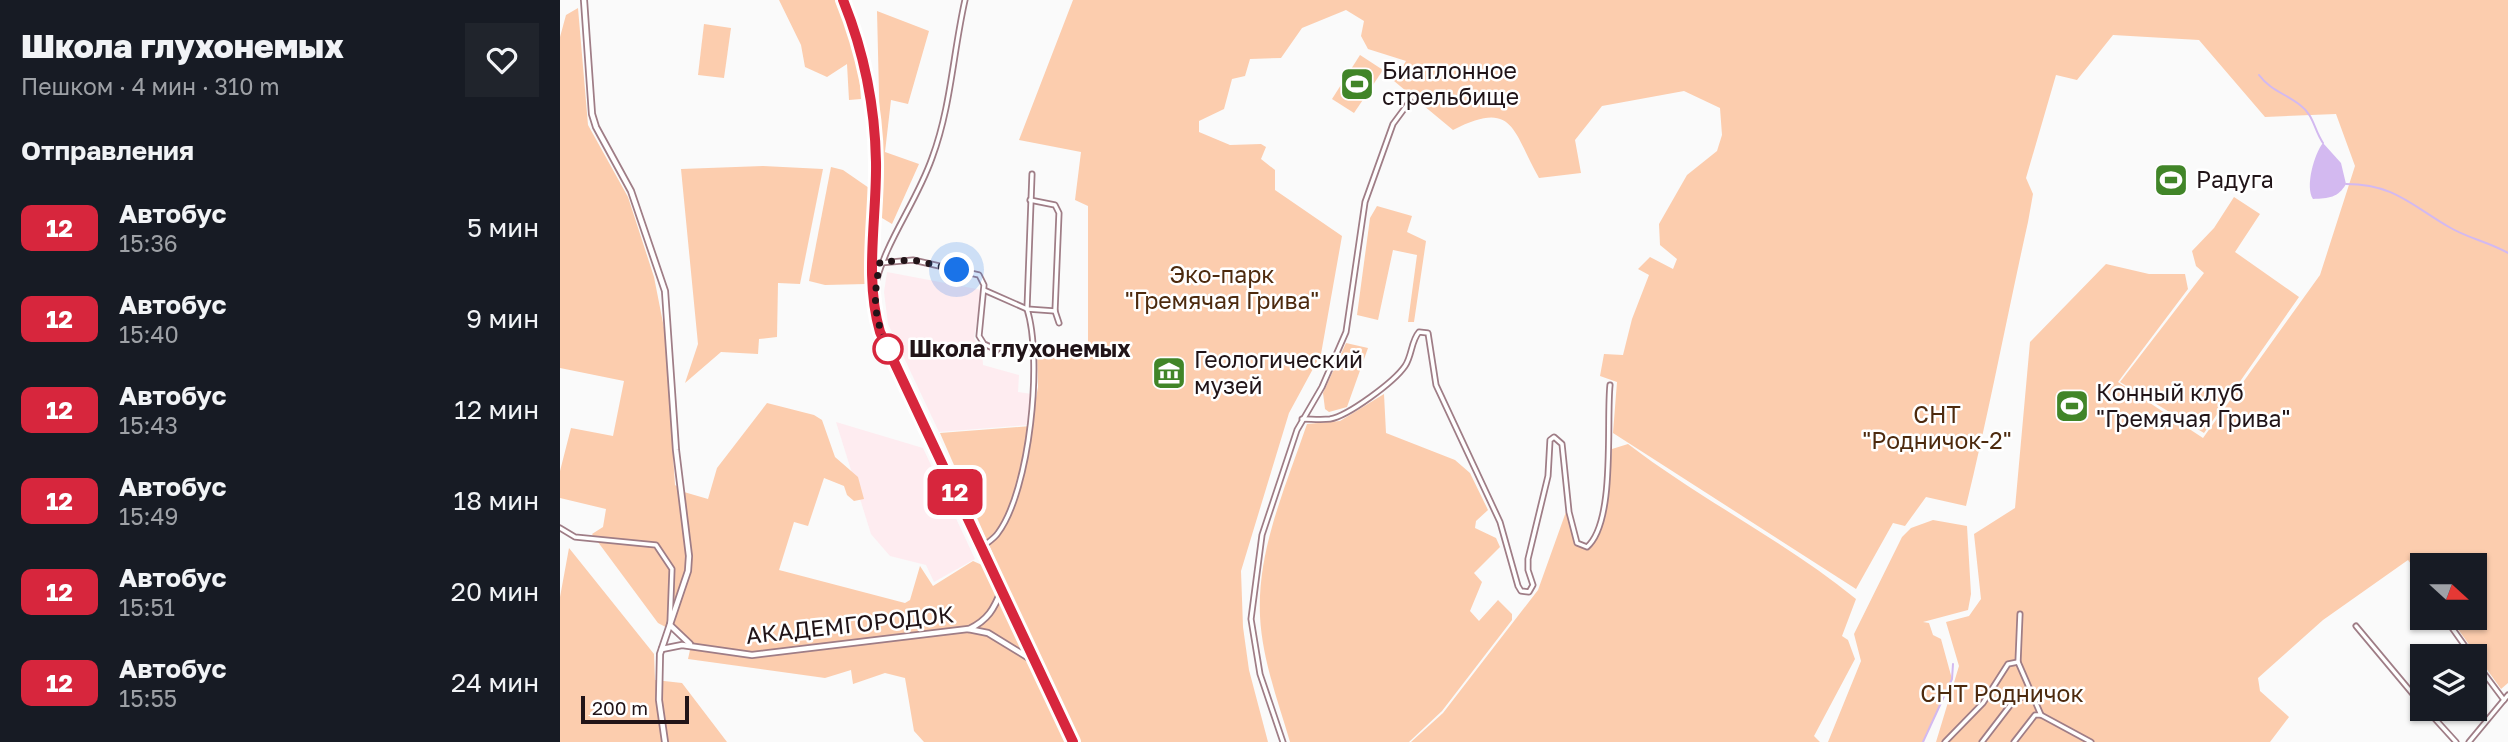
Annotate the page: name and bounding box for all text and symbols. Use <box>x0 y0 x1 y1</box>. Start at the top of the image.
button: heart <box>465 23 539 97</box>
text: Школа глухонемых <box>21 26 344 65</box>
place label: Биатлонное стрельбище <box>1382 56 1519 110</box>
sports icon: Биатлонное стрельбище <box>1338 65 1376 103</box>
text: Пешком · 4 мин · 310 m <box>21 72 280 100</box>
text: Отправления <box>21 135 194 166</box>
sports icon: Радуга <box>2152 161 2190 199</box>
place label: Радуга <box>2196 165 2274 193</box>
text: Автобус <box>119 198 226 229</box>
text: 5 мин <box>467 212 539 243</box>
text: 12 <box>46 213 73 242</box>
text: 15:36 <box>119 229 178 257</box>
your location <box>939 252 974 287</box>
park label: Эко-парк "Гремячая Грива" <box>1125 260 1319 314</box>
text: Автобус <box>119 289 226 320</box>
text: 9 мин <box>466 303 539 334</box>
text: 12 <box>46 304 73 333</box>
text: 15:40 <box>119 320 179 348</box>
marker: Школа глухонемых <box>873 334 903 364</box>
place label: Школа глухонемых <box>909 334 1131 362</box>
place label: Геологический музей <box>1194 345 1363 399</box>
museum icon: Геологический музей <box>1150 354 1188 392</box>
place label: Конный клуб "Гремячая Грива" <box>2096 378 2290 432</box>
text: Автобус <box>119 380 226 411</box>
sports icon: Конный клуб "Гремячая Грива" <box>2053 387 2091 425</box>
text: 12 мин <box>454 394 539 425</box>
text: 12 <box>46 395 73 424</box>
park label: СНТ "Родничок-2" <box>1862 400 2012 454</box>
text: 15:43 <box>119 411 178 439</box>
line badge: 12 <box>924 469 986 515</box>
text: Автобус <box>119 471 226 502</box>
text: 12 <box>942 477 969 506</box>
text: 18 мин <box>454 485 539 516</box>
text: 12 <box>46 486 73 515</box>
text: 15:49 <box>119 502 178 530</box>
north arrow <box>2410 553 2487 630</box>
map controls <box>2410 553 2487 721</box>
text: Автобус <box>119 562 226 593</box>
text: 20 мин <box>451 576 539 607</box>
text: 12 <box>46 577 73 606</box>
text: 15:51 <box>119 593 175 621</box>
street label: АКАДЕМГОРОДОК <box>744 599 955 649</box>
button: layers <box>2410 644 2487 721</box>
text: Автобус <box>119 653 226 684</box>
text: 24 мин <box>451 667 539 698</box>
text: 12 <box>46 668 73 697</box>
park label: СНТ Родничок <box>1920 679 2084 707</box>
text: 15:55 <box>119 684 177 712</box>
scale bar <box>581 693 690 725</box>
text: 200 m <box>592 696 648 719</box>

